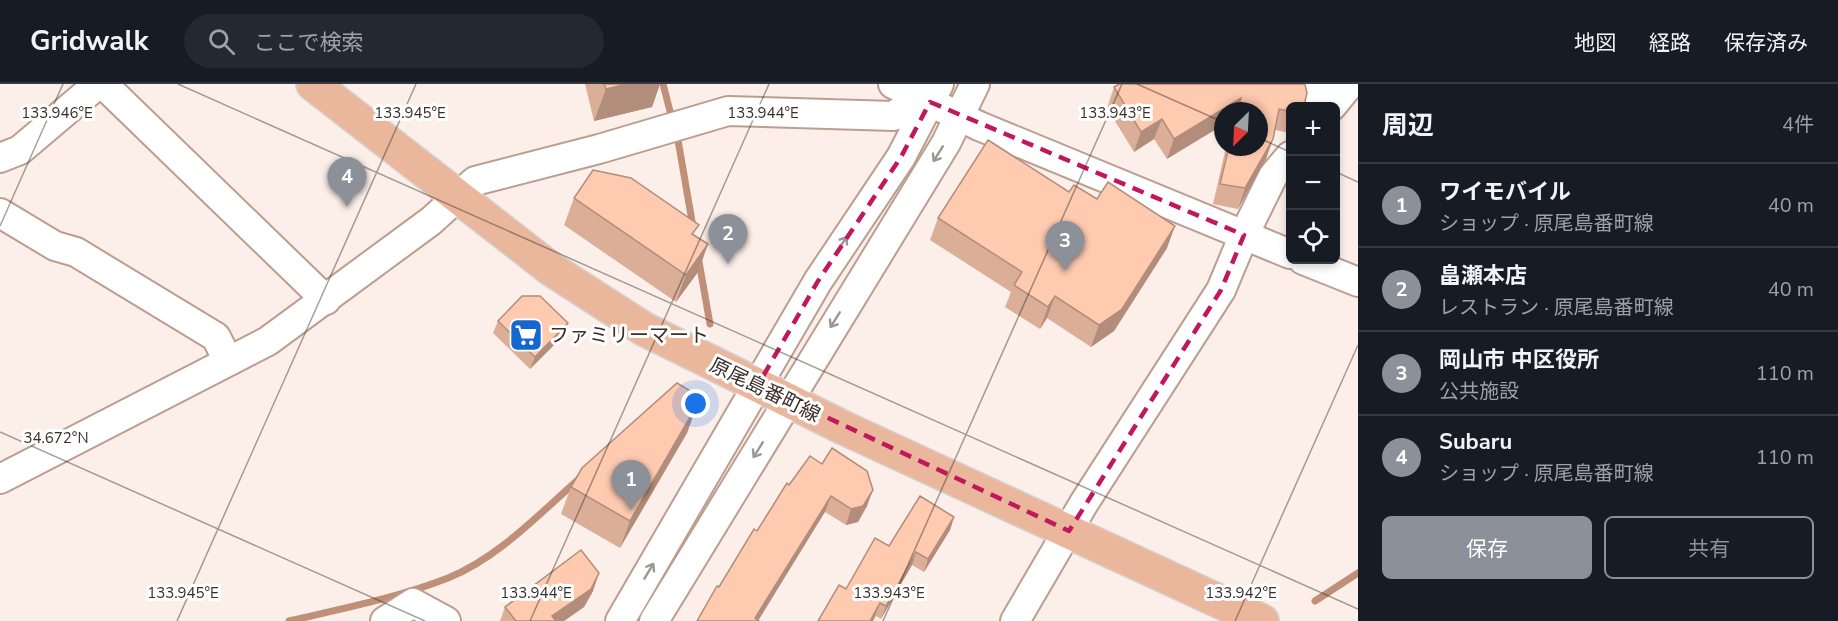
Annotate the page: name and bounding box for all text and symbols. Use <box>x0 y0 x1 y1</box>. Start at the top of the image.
search box <box>184 14 604 68</box>
text: Gridwalk <box>30 22 148 60</box>
icon: search <box>205 25 238 58</box>
text: ここで検索 <box>253 28 363 58</box>
text: 地図 <box>1574 29 1616 57</box>
text: 経路 <box>1649 29 1691 57</box>
text: 保存済み <box>1724 29 1808 57</box>
north arrow <box>1214 102 1268 156</box>
map controls <box>1286 102 1340 264</box>
button: + <box>1286 102 1340 156</box>
text: 133.946°E <box>21 103 93 123</box>
text: 133.945°E <box>374 103 446 123</box>
text: 133.944°E <box>727 103 799 123</box>
text: 133.943°E <box>1079 103 1151 123</box>
text: 周辺 <box>1382 108 1434 143</box>
text: 4件 <box>1782 111 1814 138</box>
one-way arrow <box>932 146 945 163</box>
button: − <box>1286 156 1340 210</box>
pin: 4 <box>328 158 366 207</box>
text: ワイモバイル <box>1439 177 1571 207</box>
text: 1 <box>1396 192 1408 219</box>
text: 40 m <box>1768 192 1814 219</box>
button: locate <box>1286 210 1340 264</box>
text: ショップ · 原尾島番町線 <box>1439 210 1654 237</box>
pin: 2 <box>708 214 748 264</box>
pin: 3 <box>1046 222 1084 271</box>
one-way arrow <box>836 237 848 253</box>
text: 畠瀬本店 <box>1439 261 1527 291</box>
text: 2 <box>1396 276 1408 303</box>
text: 40 m <box>1768 276 1814 303</box>
text: レストラン · 原尾島番町線 <box>1439 294 1674 321</box>
one-way arrow <box>829 311 841 328</box>
supermarket icon: ファミリーマート <box>508 317 544 353</box>
place label: ファミリーマート <box>549 322 709 349</box>
text: 岡山市 中区役所 <box>1439 345 1599 375</box>
street label: 原尾島番町線 <box>705 352 825 428</box>
text: 3 <box>1396 360 1408 387</box>
text: 110 m <box>1756 360 1814 387</box>
text: 公共施設 <box>1439 378 1519 405</box>
your location <box>681 389 710 418</box>
text: Subaru <box>1439 427 1512 457</box>
text: 34.672°N <box>23 428 89 448</box>
one-way arrow <box>752 441 764 458</box>
text: 4 <box>1396 444 1408 471</box>
text: 110 m <box>1756 444 1814 471</box>
pin: 1 <box>612 460 650 510</box>
text: ショップ · 原尾島番町線 <box>1439 460 1654 487</box>
button: 保存 <box>1382 516 1592 579</box>
button: 共有 <box>1604 516 1814 579</box>
one-way arrow <box>644 563 656 580</box>
text: 133.945°E <box>147 583 219 603</box>
text: 133.944°E <box>500 583 572 603</box>
text: 133.943°E <box>853 583 925 603</box>
text: 133.942°E <box>1205 583 1277 603</box>

